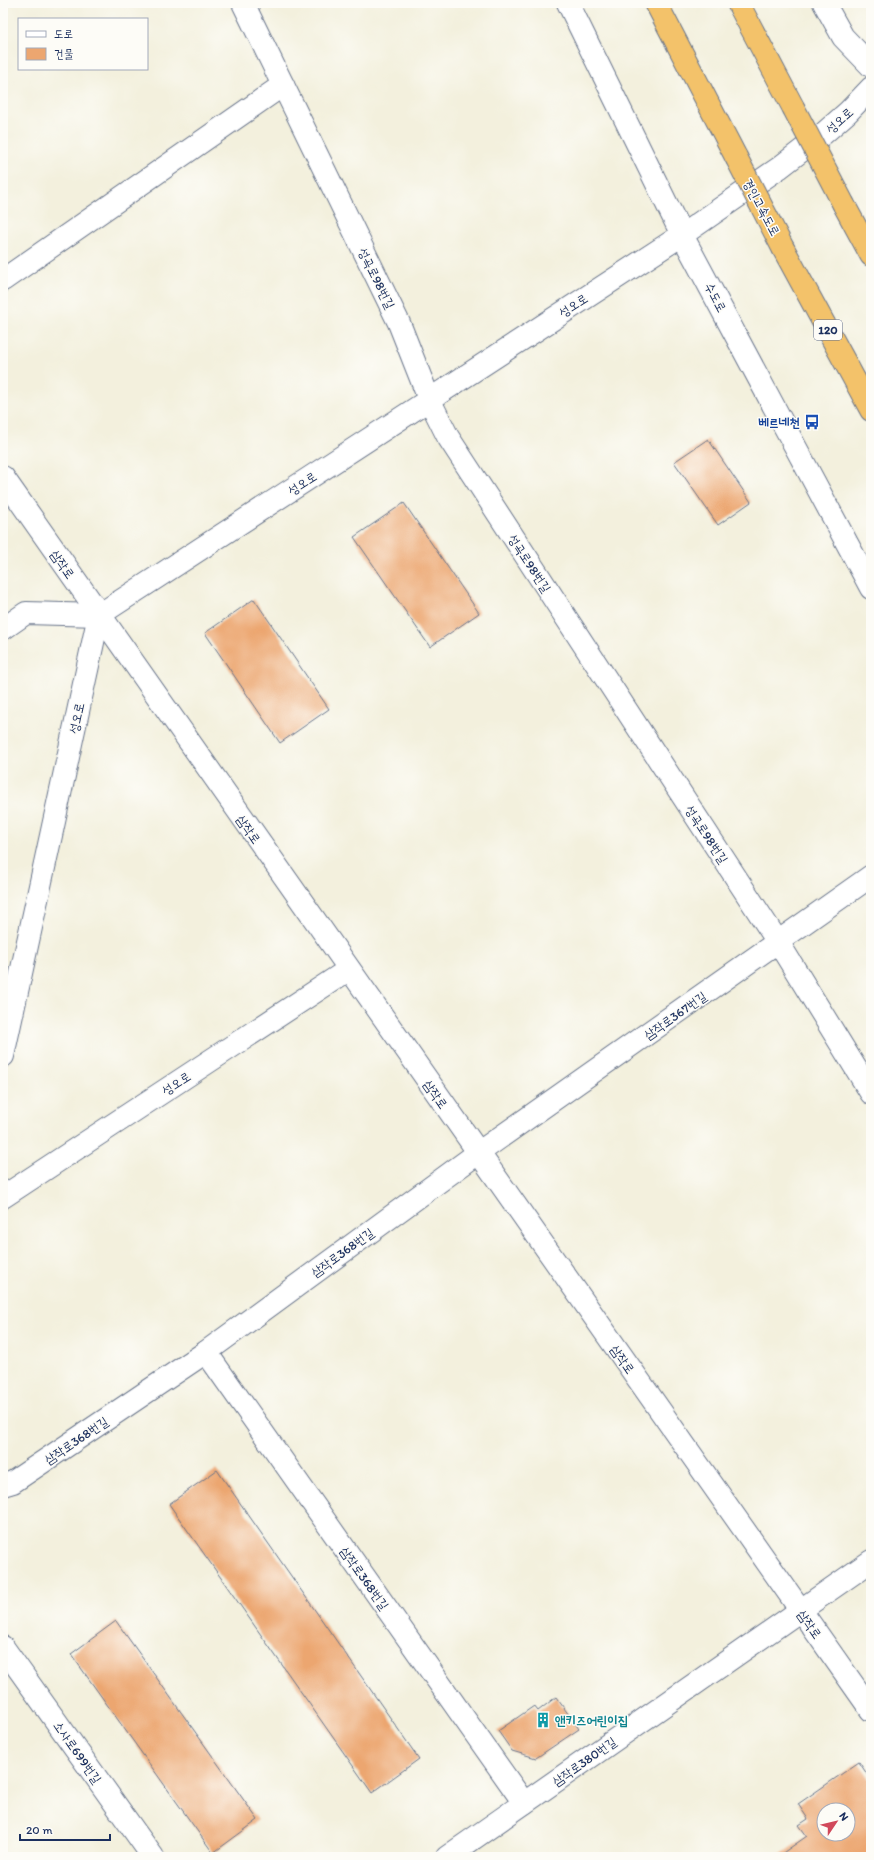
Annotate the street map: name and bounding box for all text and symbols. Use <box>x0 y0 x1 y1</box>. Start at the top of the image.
legend <box>18 18 148 70</box>
text: 도로 <box>54 27 73 41</box>
text: 건물 <box>54 47 74 61</box>
street label: 성오로 <box>823 104 856 136</box>
street label: 경인고속도로 <box>740 176 783 238</box>
street label: 성곡로98번길 <box>355 245 398 311</box>
street label: 수도로 <box>702 280 730 315</box>
street label: 성오로 <box>556 291 591 320</box>
road number: 120 <box>814 320 842 340</box>
bus stop icon: 베르네천 <box>803 413 821 431</box>
place label: 베르네천 <box>758 415 800 430</box>
street label: 성오로 <box>285 469 320 498</box>
street label: 성곡로98번길 <box>505 531 554 595</box>
street label: 삼작로 <box>47 547 78 581</box>
street label: 성오로 <box>66 701 87 735</box>
street label: 성곡로98번길 <box>682 802 731 866</box>
street label: 삼작로 <box>233 812 264 846</box>
street label: 삼작로367번길 <box>641 988 709 1042</box>
street label: 성오로 <box>159 1069 194 1098</box>
street label: 삼작로 <box>420 1077 451 1111</box>
street label: 삼작로368번길 <box>308 1225 376 1280</box>
street label: 삼작로 <box>607 1342 638 1376</box>
street label: 삼작로368번길 <box>42 1414 111 1467</box>
street label: 삼작로368번길 <box>337 1544 392 1613</box>
street label: 삼작로 <box>794 1607 825 1641</box>
building icon: 앤키즈어린이집 <box>534 1711 552 1729</box>
place label: 앤키즈어린이집 <box>555 1713 628 1728</box>
street label: 소사로699번길 <box>51 1718 105 1786</box>
street label: 삼작로380번길 <box>549 1734 619 1789</box>
north arrow <box>816 1802 856 1842</box>
text: N <box>836 1810 851 1823</box>
scale bar <box>20 1816 110 1842</box>
text: 20 m <box>26 1823 53 1837</box>

